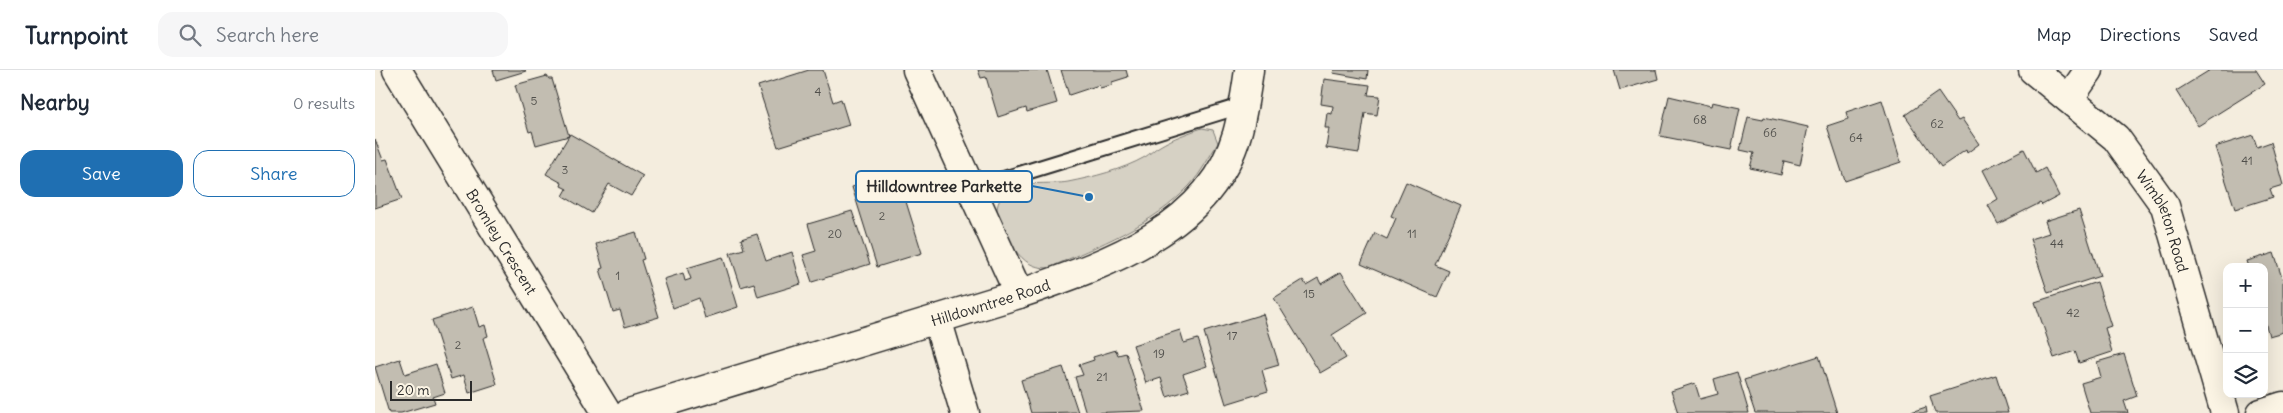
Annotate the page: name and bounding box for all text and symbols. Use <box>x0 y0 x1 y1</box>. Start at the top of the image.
search box <box>158 12 508 57</box>
text: Turnpoint <box>25 20 128 50</box>
icon: search <box>176 21 204 49</box>
text: Search here <box>216 23 319 47</box>
text: Map <box>2036 23 2071 46</box>
text: Directions <box>2099 23 2181 46</box>
text: Saved <box>2209 23 2258 46</box>
house number: 4 <box>815 84 822 99</box>
text: Nearby <box>20 89 90 116</box>
text: 0 results <box>293 93 355 113</box>
house number: 5 <box>531 93 538 108</box>
house number: 68 <box>1693 112 1707 127</box>
house number: 62 <box>1930 116 1944 131</box>
house number: 66 <box>1763 125 1777 140</box>
house number: 64 <box>1849 130 1863 145</box>
button: Save <box>20 150 183 197</box>
button: Share <box>193 150 355 197</box>
house number: 41 <box>2241 153 2253 168</box>
house number: 3 <box>562 162 569 177</box>
street label: Wimbleton Road <box>2132 166 2193 274</box>
callout: Hilldowntree Parkette <box>856 171 1032 202</box>
text: Hilldowntree Parkette <box>866 176 1022 196</box>
street label: Bromley Crescent <box>462 185 542 298</box>
house number: 2 <box>879 208 886 223</box>
house number: 20 <box>828 226 842 241</box>
house number: 11 <box>1407 226 1417 241</box>
house number: 44 <box>2050 236 2064 251</box>
map controls <box>2223 263 2268 398</box>
button: + <box>2223 263 2268 308</box>
house number: 1 <box>616 268 620 283</box>
street label: Hilldowntree Road <box>928 274 1053 330</box>
house number: 15 <box>1303 286 1315 301</box>
house number: 42 <box>2066 305 2080 320</box>
button: − <box>2223 308 2268 353</box>
house number: 17 <box>1227 328 1237 343</box>
house number: 2 <box>455 337 462 352</box>
house number: 19 <box>1153 346 1165 361</box>
button: layers <box>2223 353 2268 398</box>
house number: 21 <box>1096 369 1108 384</box>
scale bar <box>390 378 473 401</box>
text: 20 m <box>397 381 430 399</box>

